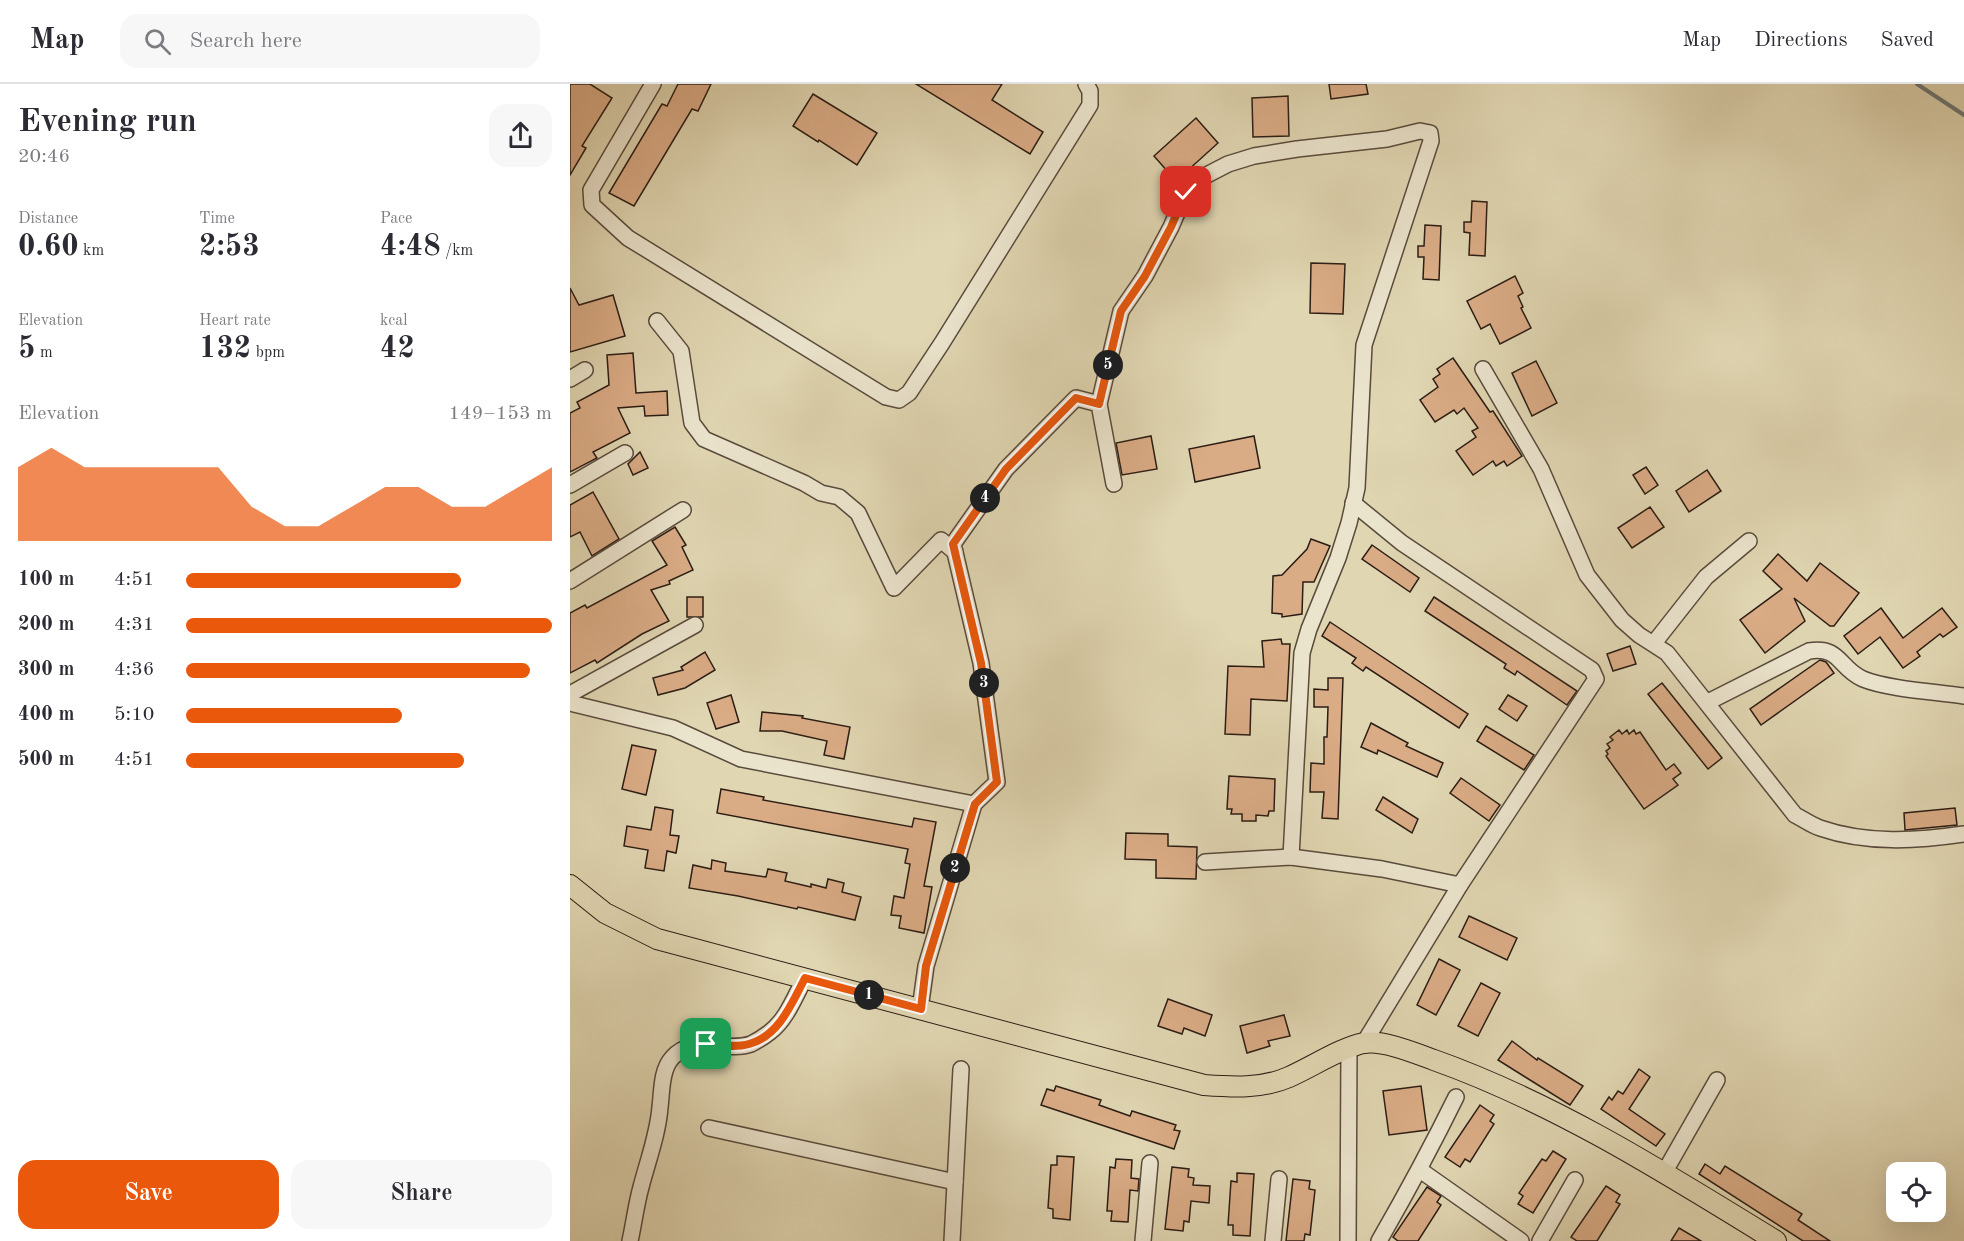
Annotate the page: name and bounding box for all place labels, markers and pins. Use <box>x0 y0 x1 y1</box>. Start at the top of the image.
pin <box>1160 166 1211 217</box>
pin: 5 <box>1093 350 1123 380</box>
pin: 4 <box>970 483 1000 513</box>
pin: 3 <box>969 668 999 698</box>
pin: 2 <box>940 853 970 883</box>
pin: 1 <box>854 980 884 1010</box>
pin <box>680 1018 731 1069</box>

